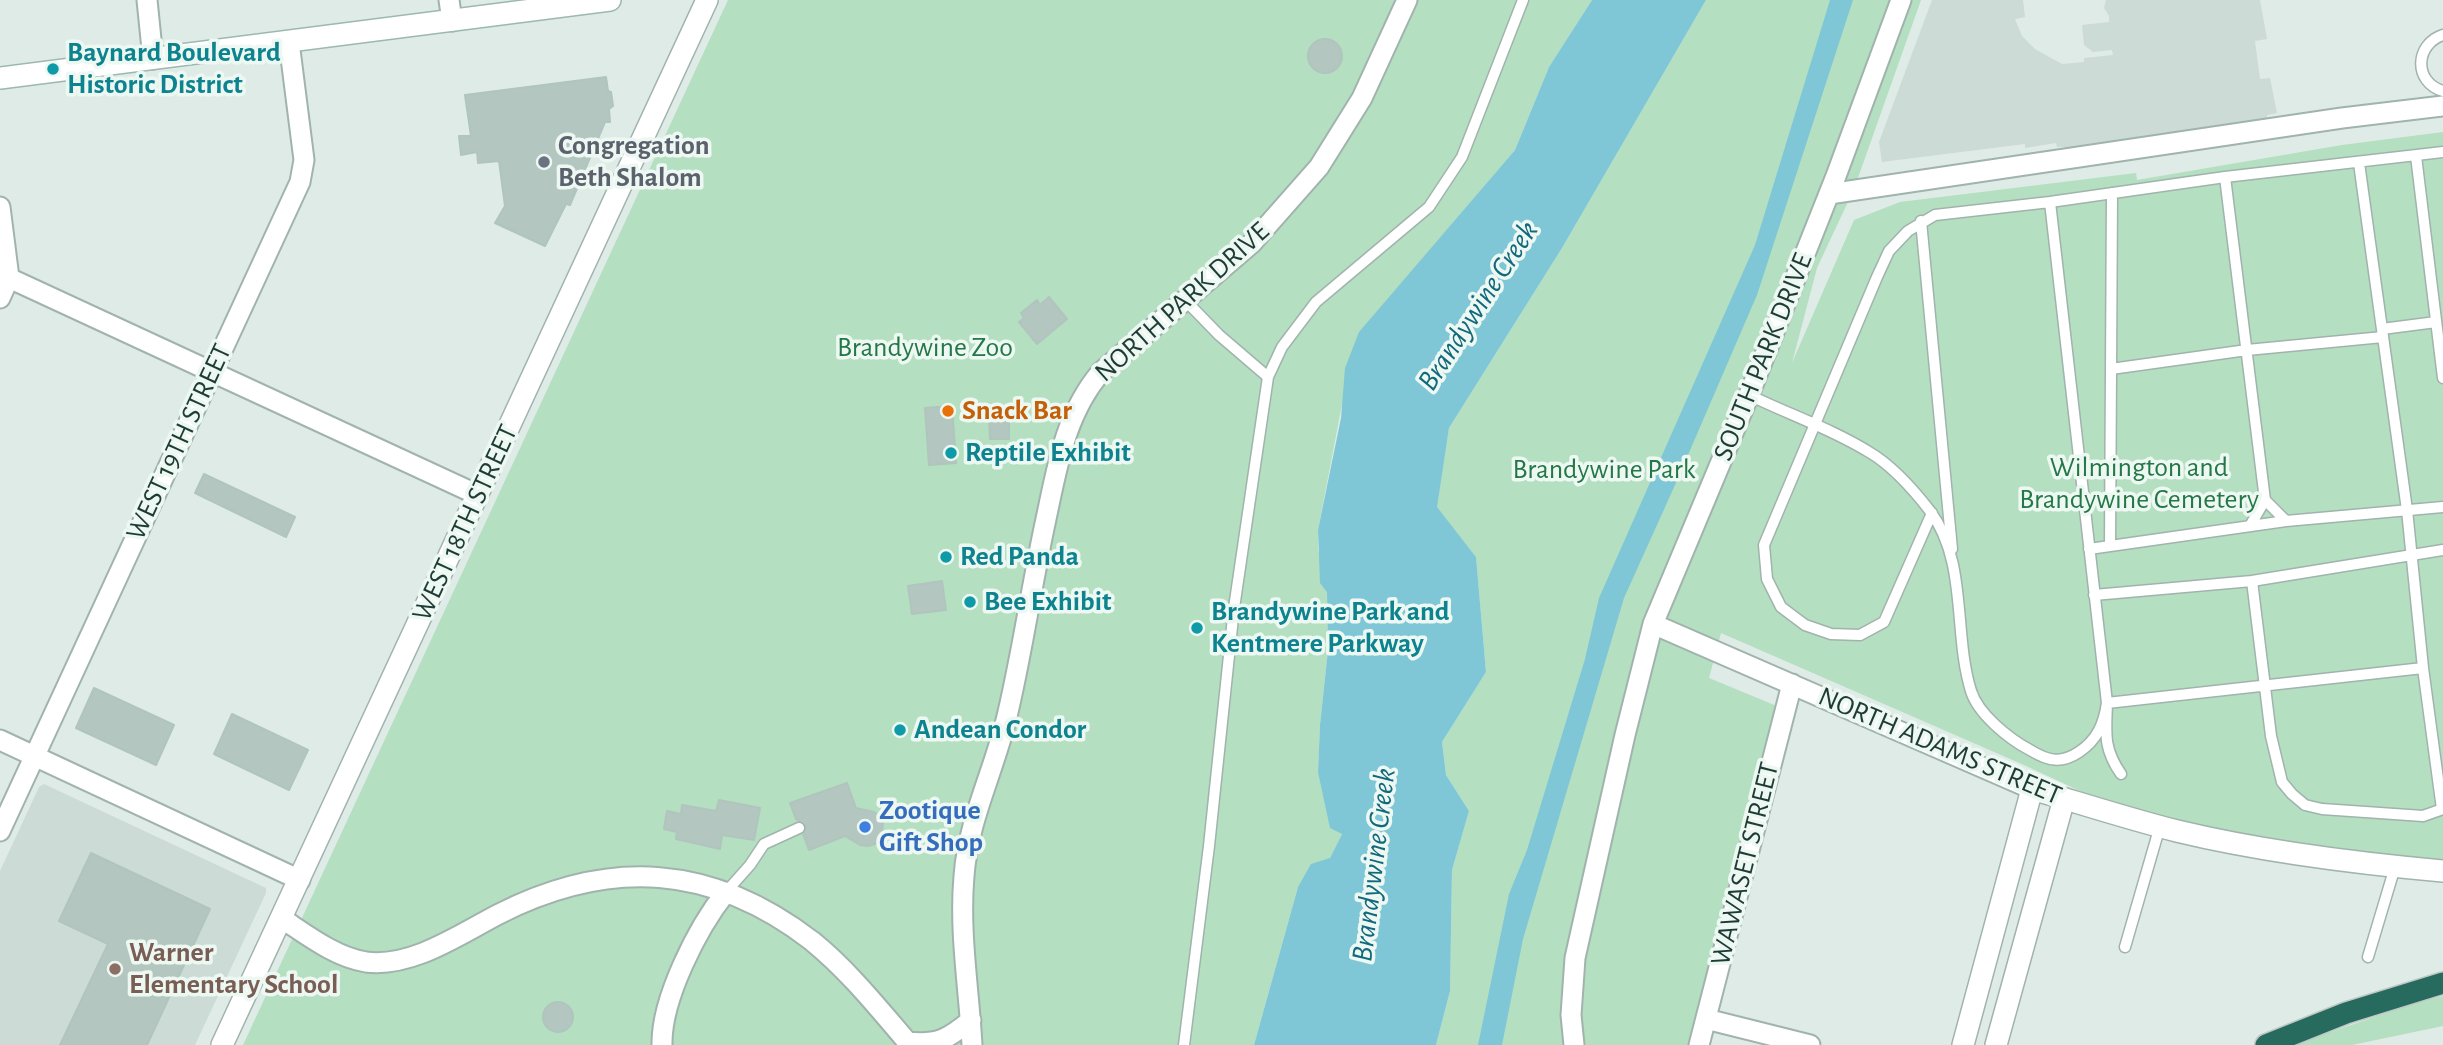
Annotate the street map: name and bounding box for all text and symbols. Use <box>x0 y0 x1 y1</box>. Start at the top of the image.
place label: Baynard Boulevard Historic District <box>67 36 281 102</box>
marker: Baynard Boulevard Historic District <box>45 61 61 77</box>
place label: Congregation Beth Shalom <box>558 129 710 195</box>
marker: Congregation Beth Shalom <box>536 154 552 170</box>
water label: Brandywine Creek <box>1410 214 1546 398</box>
street label: NORTH PARK DRIVE <box>1088 215 1276 389</box>
street label: SOUTH PARK DRIVE <box>1706 248 1820 466</box>
park label: Brandywine Zoo <box>837 331 1013 365</box>
street label: WEST 19TH STREET <box>119 339 239 545</box>
place label: Snack Bar <box>962 394 1072 428</box>
marker: Snack Bar <box>940 403 956 419</box>
street label: WEST 18TH STREET <box>405 419 525 627</box>
place label: Reptile Exhibit <box>965 436 1131 470</box>
marker: Reptile Exhibit <box>943 445 959 461</box>
park label: Wilmington and Brandywine Cemetery <box>2019 451 2259 517</box>
park label: Brandywine Park <box>1512 453 1696 487</box>
place label: Red Panda <box>960 540 1079 574</box>
marker: Red Panda <box>938 549 954 565</box>
place label: Bee Exhibit <box>984 585 1112 619</box>
marker: Bee Exhibit <box>962 594 978 610</box>
place label: Brandywine Park and Kentmere Parkway <box>1211 595 1450 661</box>
marker: Brandywine Park and Kentmere Parkway <box>1189 620 1205 636</box>
street label: NORTH ADAMS STREET <box>1813 680 2067 812</box>
place label: Andean Condor <box>914 713 1086 747</box>
marker: Andean Condor <box>892 722 908 738</box>
street label: WAWASET STREET <box>1704 759 1786 969</box>
water label: Brandywine Creek <box>1344 766 1404 964</box>
place label: Zootique Gift Shop <box>879 794 983 860</box>
marker: Zootique Gift Shop <box>857 819 873 835</box>
place label: Warner Elementary School <box>129 936 338 1002</box>
marker: Warner Elementary School <box>107 961 123 977</box>

